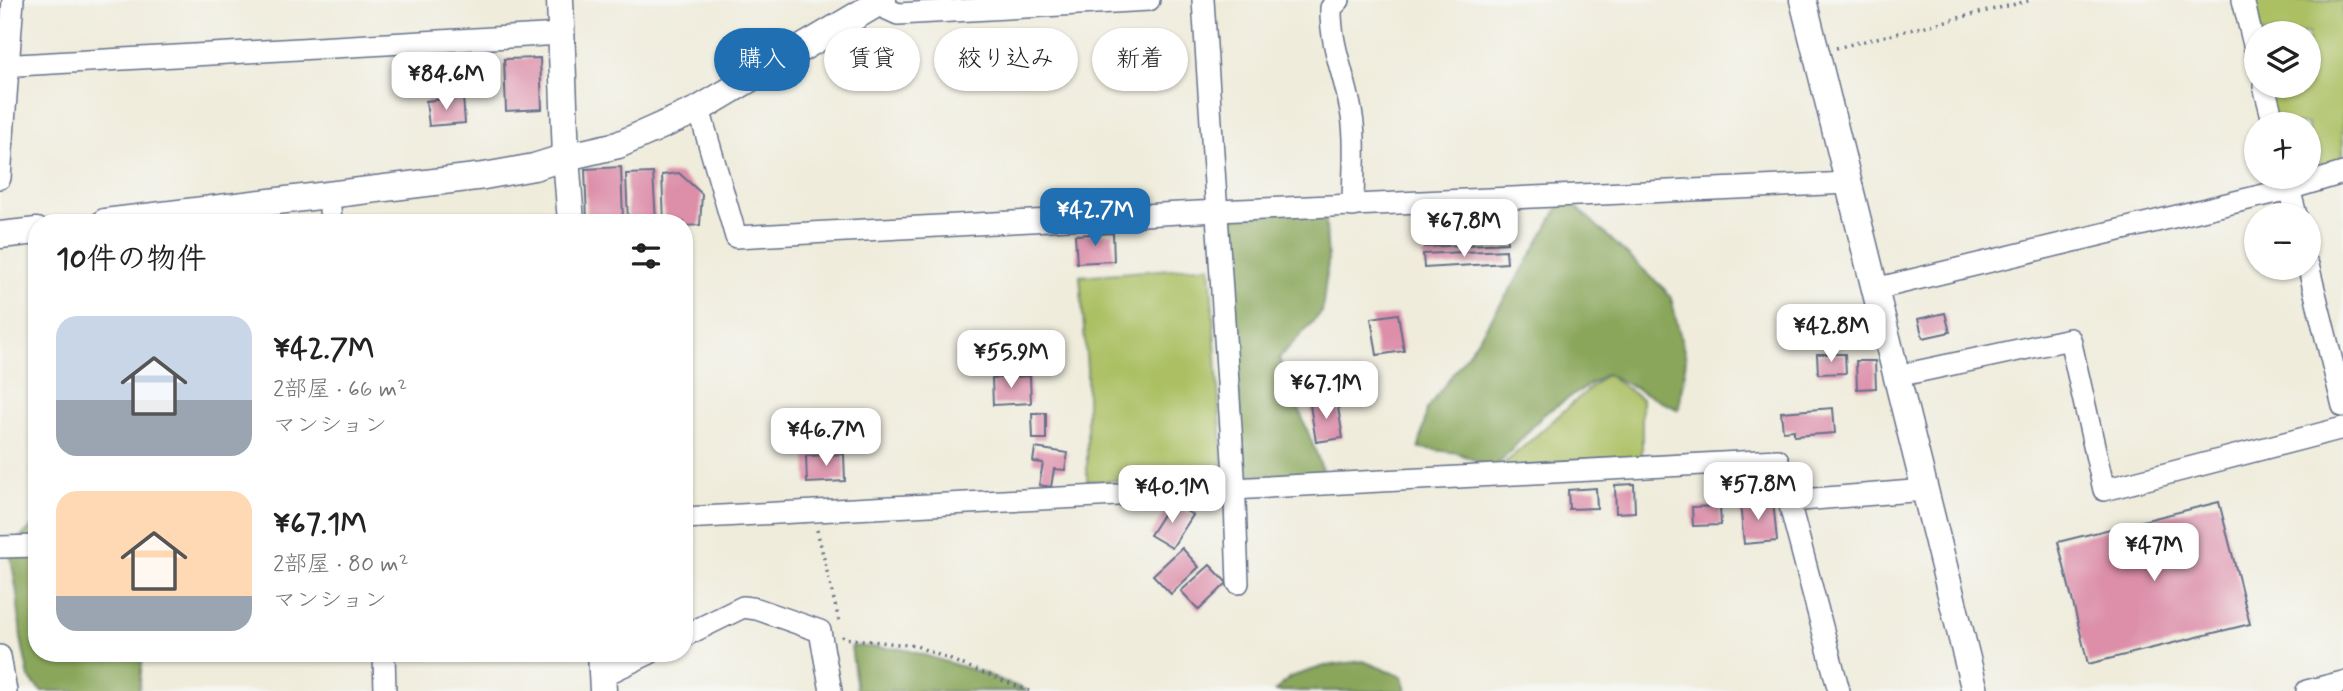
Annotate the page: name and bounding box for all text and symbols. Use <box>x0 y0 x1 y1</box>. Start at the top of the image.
map controls <box>2244 21 2321 280</box>
button: layers <box>2244 21 2321 98</box>
chip: 購入 <box>714 28 810 91</box>
chip: 賃貸 <box>824 28 920 91</box>
chip: 絞り込み <box>934 28 1078 91</box>
chip: 新着 <box>1092 28 1188 91</box>
pin: ¥84.6M <box>389 52 503 112</box>
text: ¥84.6M <box>408 60 484 90</box>
button: + <box>2244 112 2321 189</box>
pin: ¥42.7M <box>1038 188 1152 248</box>
text: ¥42.7M <box>1056 196 1134 226</box>
pin: ¥67.8M <box>1407 200 1521 259</box>
button: − <box>2244 203 2321 280</box>
text: ¥67.8M <box>1427 207 1501 237</box>
icon: filters <box>627 237 665 275</box>
text: 10件の物件 <box>56 240 207 279</box>
pin: ¥42.8M <box>1774 304 1888 364</box>
text: ¥42.8M <box>1793 312 1869 342</box>
text: ¥42.7M <box>273 330 374 369</box>
pin: ¥55.9M <box>954 330 1068 390</box>
text: ¥55.9M <box>973 338 1049 368</box>
icon: home <box>112 344 196 428</box>
pin: ¥67.1M <box>1269 362 1383 421</box>
text: ¥67.1M <box>1290 369 1362 399</box>
text: 2部屋 · 66 m² <box>273 375 407 405</box>
pin: ¥46.7M <box>769 408 883 468</box>
text: マンション <box>273 411 387 441</box>
text: ¥46.7M <box>787 416 865 446</box>
pin: ¥57.8M <box>1701 462 1815 522</box>
pin: ¥40.1M <box>1115 466 1229 525</box>
text: ¥57.8M <box>1720 470 1796 500</box>
text: ¥40.1M <box>1134 473 1210 503</box>
text: ¥67.1M <box>273 505 367 544</box>
icon: home <box>112 519 196 603</box>
pin: ¥47M <box>2113 524 2195 583</box>
text: ¥47M <box>2125 531 2183 561</box>
text: 2部屋 · 80 m² <box>273 550 409 580</box>
text: マンション <box>273 586 387 616</box>

